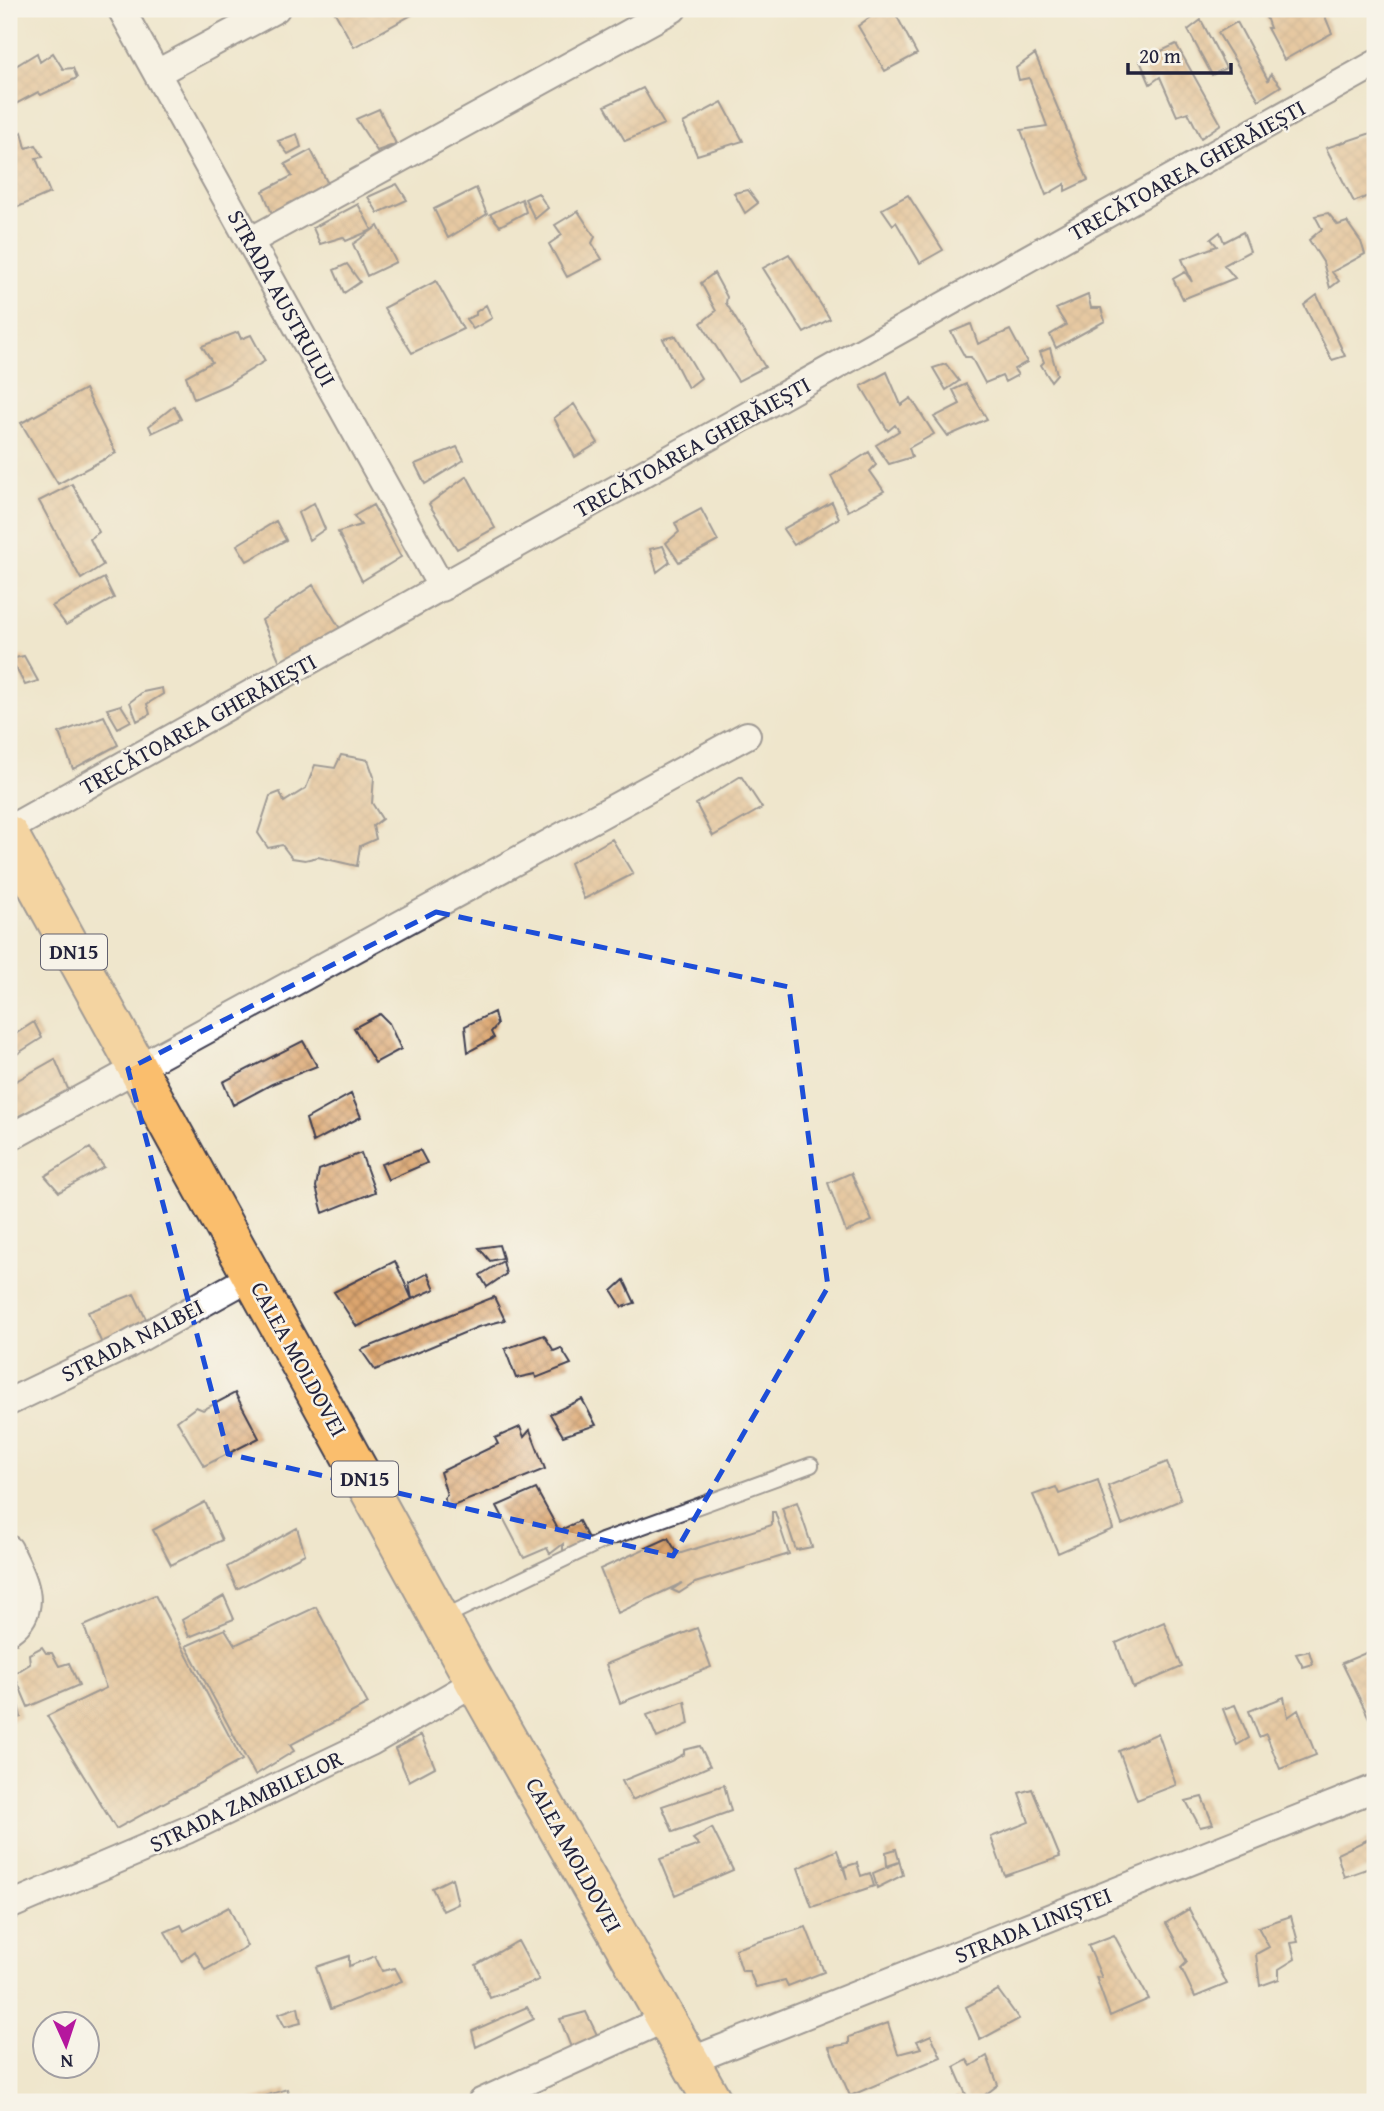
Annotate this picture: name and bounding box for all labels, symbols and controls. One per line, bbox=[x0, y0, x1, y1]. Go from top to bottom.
scale bar bbox=[1128, 32, 1232, 76]
text: 20 m bbox=[1139, 40, 1181, 71]
street label: TRECĂTOAREA GHERĂIEȘTI bbox=[1063, 91, 1311, 248]
street label: STRADA AUSTRULUI bbox=[220, 203, 345, 392]
street label: TRECĂTOAREA GHERĂIEȘTI bbox=[568, 368, 816, 525]
street label: TRECĂTOAREA GHERĂIEȘTI bbox=[74, 645, 322, 802]
road number: DN15 bbox=[41, 934, 107, 970]
street label: CALEA MOLDOVEI bbox=[243, 1275, 356, 1442]
street label: STRADA NALBEI bbox=[55, 1290, 209, 1390]
road number: DN15 bbox=[332, 1462, 398, 1496]
street label: STRADA ZAMBILELOR bbox=[144, 1741, 349, 1860]
street label: CALEA MOLDOVEI bbox=[518, 1771, 631, 1938]
street label: STRADA LINIȘTEI bbox=[949, 1878, 1116, 1971]
north arrow bbox=[32, 2010, 102, 2080]
text: N bbox=[60, 2048, 74, 2076]

